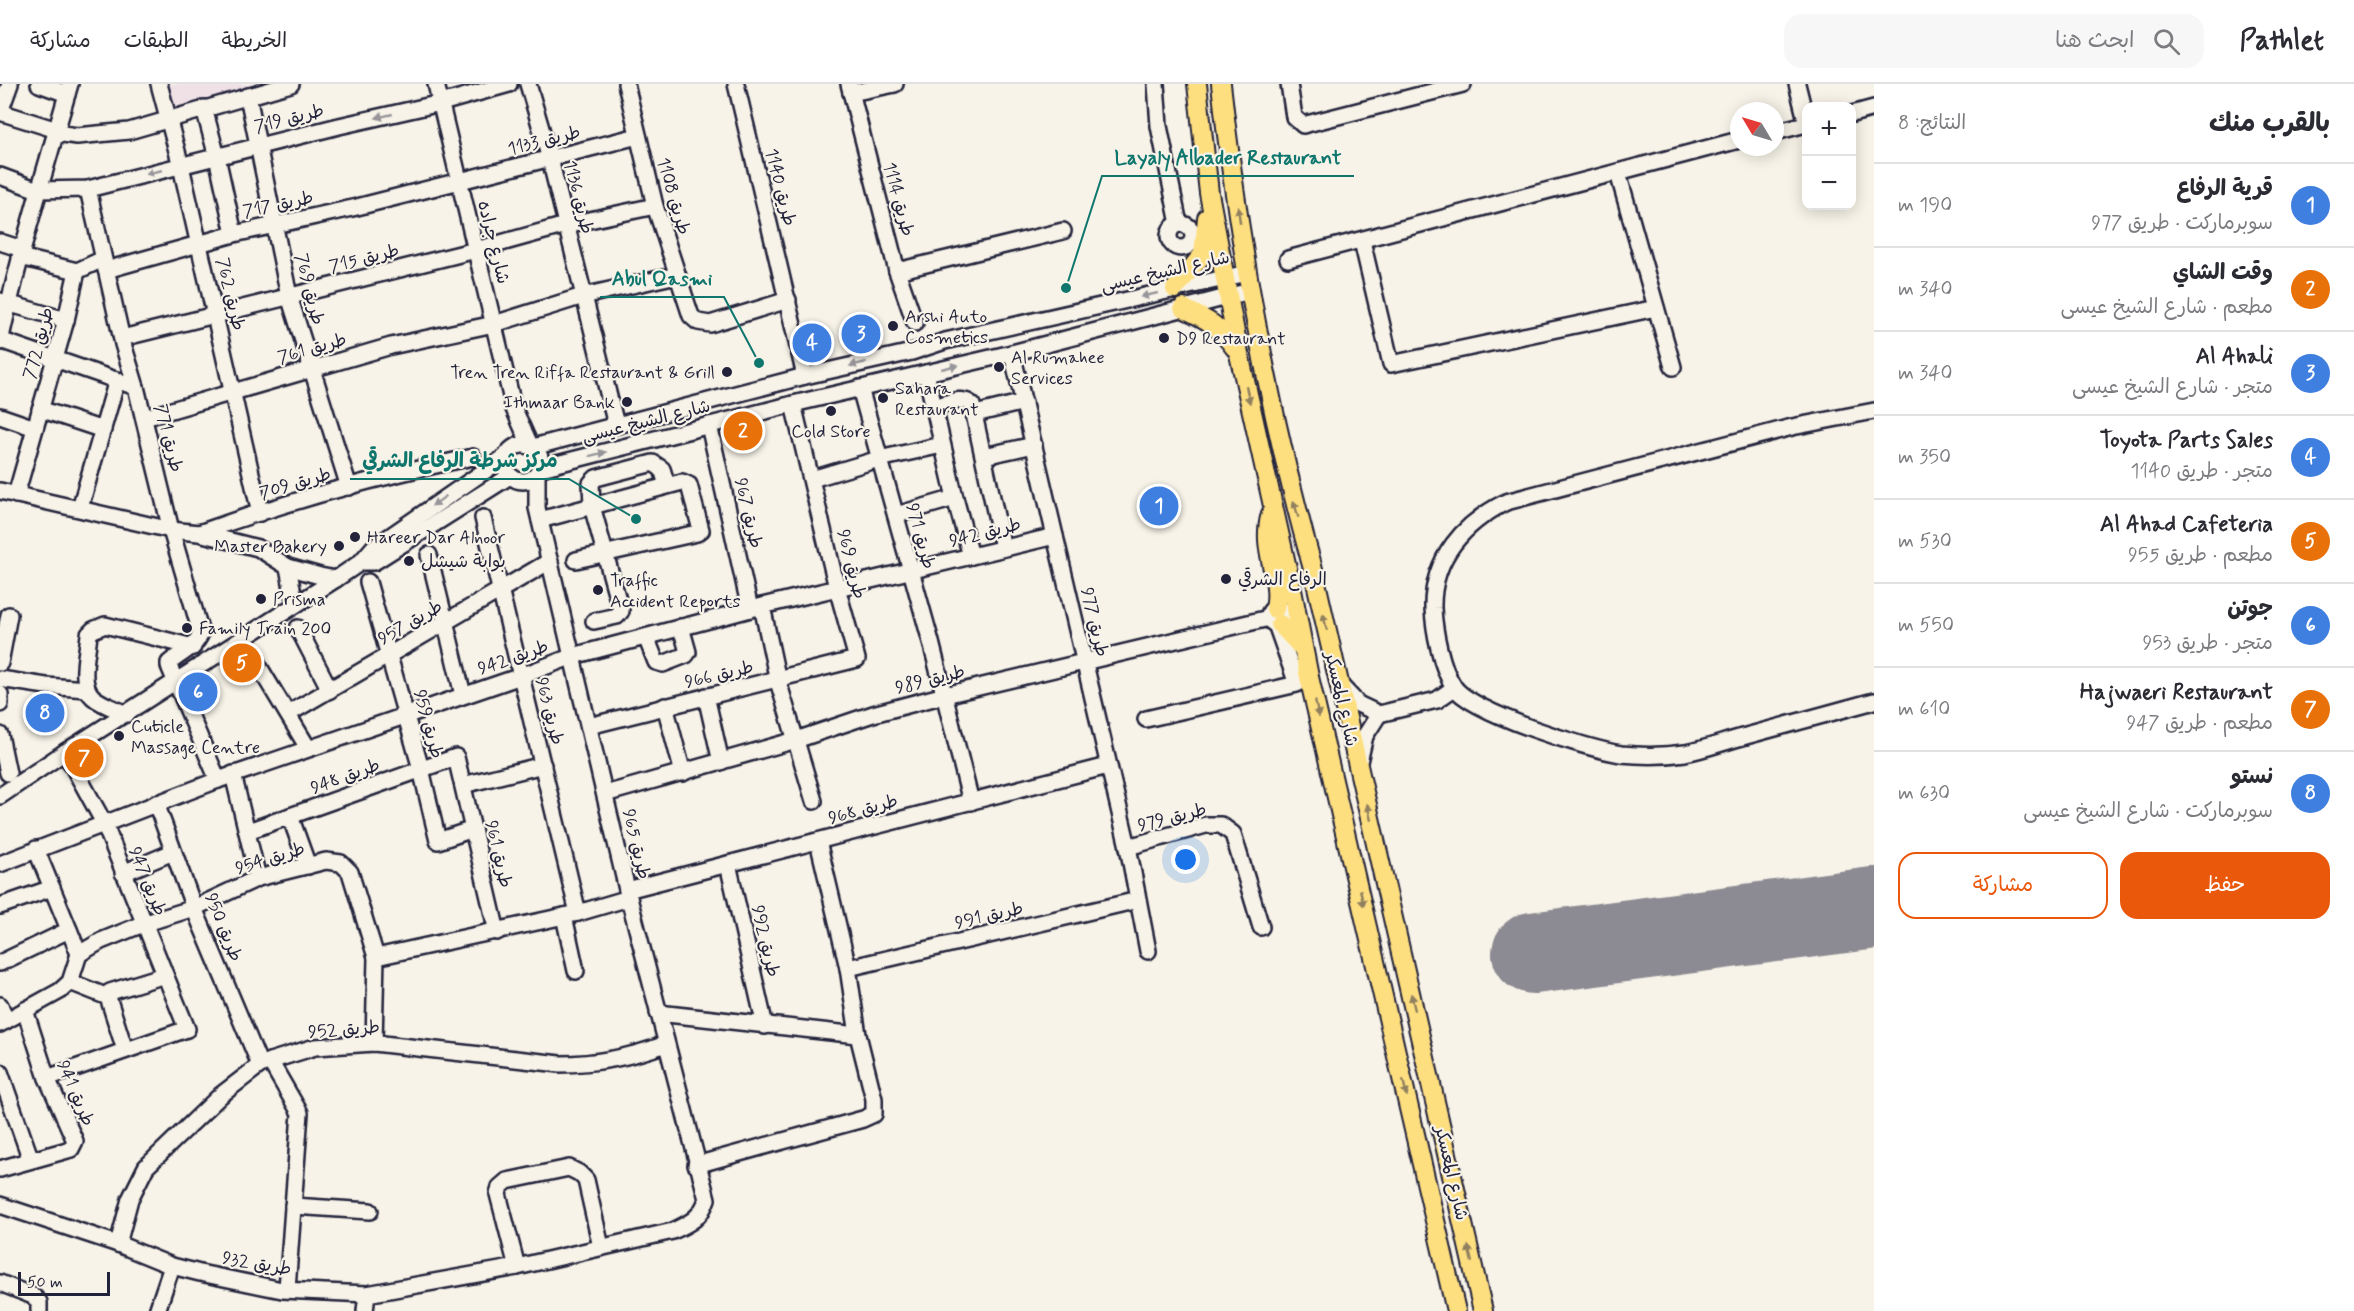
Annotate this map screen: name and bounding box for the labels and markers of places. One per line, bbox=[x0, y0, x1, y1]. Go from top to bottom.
callout: Layaly Albader Restaurant bbox=[1102, 138, 1354, 176]
callout: Abul Qasmi bbox=[600, 259, 724, 297]
place label: Arshi Auto Cosmetics bbox=[905, 305, 988, 350]
pin: 3 bbox=[842, 312, 880, 356]
marker: Arshi Auto Cosmetics bbox=[886, 319, 900, 333]
pin: 4 bbox=[792, 320, 832, 366]
place label: D9 Restaurant bbox=[1176, 327, 1286, 351]
marker: D9 Restaurant bbox=[1157, 331, 1171, 345]
place label: Al Rumahee Services bbox=[1011, 346, 1105, 391]
marker: Al Rumahee Services bbox=[992, 360, 1006, 374]
place label: Tren Tren Riffa Restaurant & Grill bbox=[450, 361, 715, 385]
marker: Tren Tren Riffa Restaurant & Grill bbox=[720, 365, 734, 379]
place label: Sahara Restaurant bbox=[895, 377, 979, 422]
place label: Ithmaar Bank bbox=[504, 391, 615, 415]
marker: Sahara Restaurant bbox=[876, 391, 890, 405]
marker: Ithmaar Bank bbox=[620, 395, 634, 409]
marker: Cold Store bbox=[824, 404, 838, 418]
pin: 2 bbox=[724, 408, 762, 454]
place label: Cold Store bbox=[791, 420, 871, 444]
callout: مركز شرطة الرفاع الشرقي bbox=[350, 441, 569, 479]
pin: 1 bbox=[1140, 484, 1178, 528]
place label: Hareer Dar Alnoor bbox=[367, 526, 505, 550]
marker: Hareer Dar Alnoor bbox=[348, 530, 362, 544]
place label: Master Bakery bbox=[214, 535, 327, 559]
marker: Master Bakery bbox=[332, 539, 346, 553]
place label: بوابة شيشل bbox=[421, 550, 506, 574]
marker: بوابة شيشل bbox=[402, 554, 416, 568]
place label: الرفاع الشرقي bbox=[1238, 567, 1327, 592]
place label: Traffic Accident Reports bbox=[610, 569, 740, 614]
marker: الرفاع الشرقي bbox=[1219, 572, 1233, 586]
marker: Traffic Accident Reports bbox=[591, 583, 605, 597]
place label: Prisma bbox=[273, 588, 326, 612]
marker: Prisma bbox=[254, 592, 268, 606]
place label: Family Train 200 bbox=[199, 617, 331, 641]
marker: Family Train 200 bbox=[180, 621, 194, 635]
pin: 5 bbox=[222, 640, 262, 686]
pin: 6 bbox=[178, 670, 218, 714]
pin: 8 bbox=[26, 690, 64, 736]
place label: Cuticle Massage Centre bbox=[131, 715, 260, 760]
marker: Cuticle Massage Centre bbox=[112, 729, 126, 743]
pin: 7 bbox=[64, 736, 104, 780]

